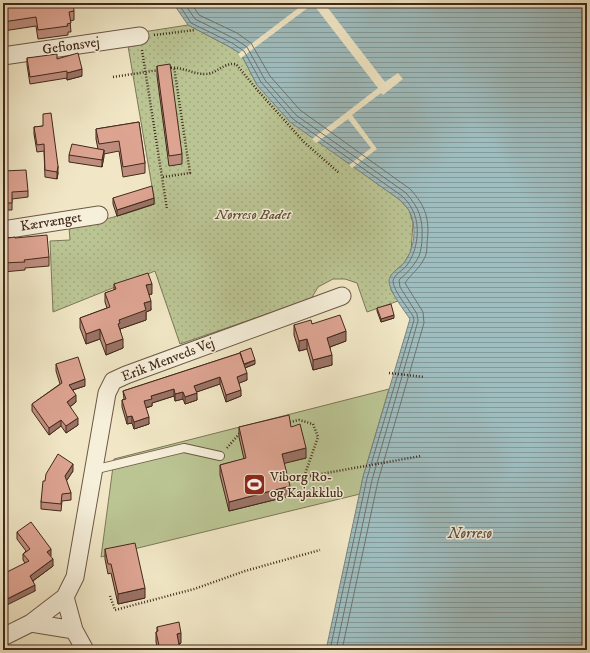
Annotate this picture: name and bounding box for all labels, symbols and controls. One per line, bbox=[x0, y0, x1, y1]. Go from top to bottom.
street label: Gefionsvej bbox=[41, 33, 101, 59]
park label: Nørresø Badet bbox=[214, 206, 292, 224]
street label: Kærvænget bbox=[19, 208, 83, 236]
street label: Erik Menveds Vej bbox=[119, 334, 217, 386]
place label: Viborg Ro- og Kajakklub bbox=[269, 468, 344, 502]
sports icon: Viborg Ro- og Kajakklub bbox=[242, 472, 268, 498]
water label: Nørresø bbox=[447, 524, 493, 543]

